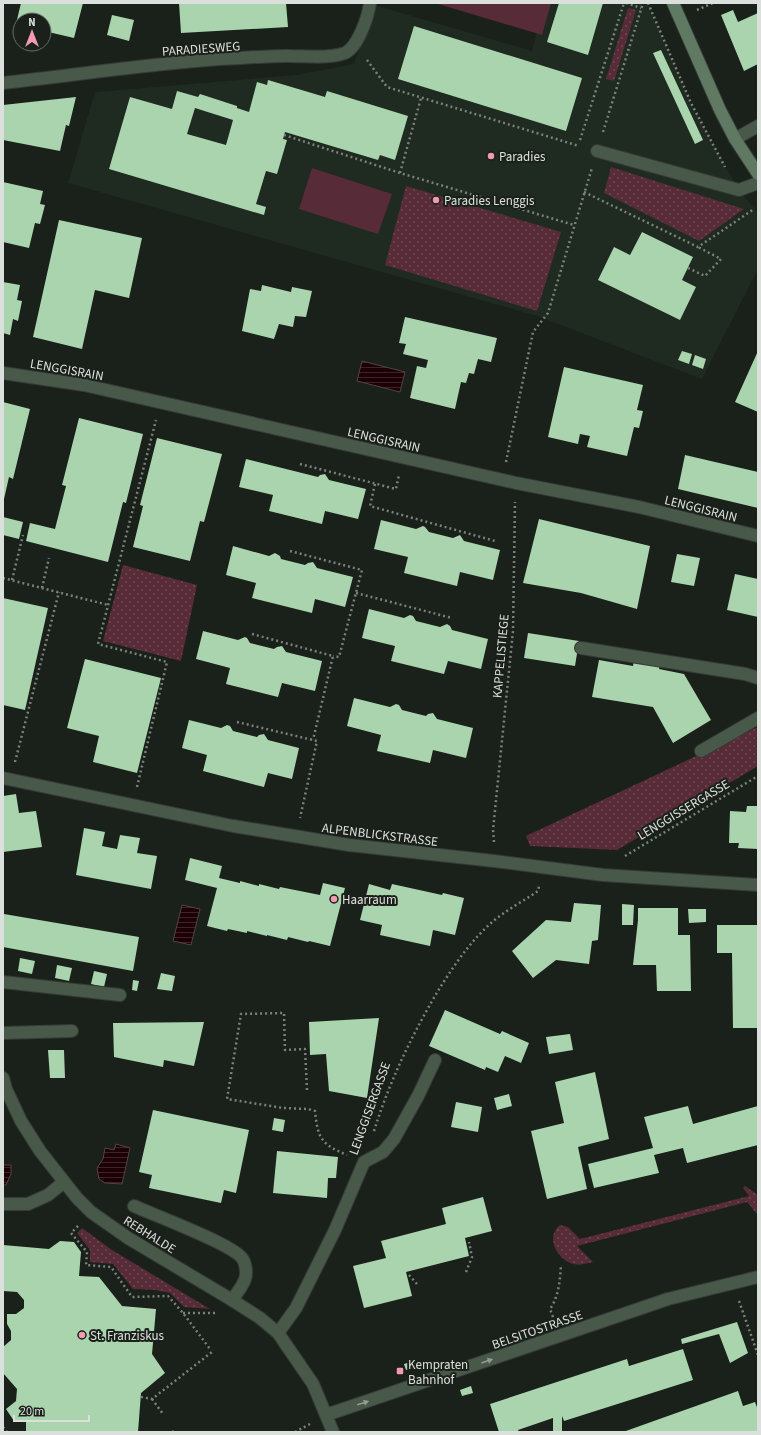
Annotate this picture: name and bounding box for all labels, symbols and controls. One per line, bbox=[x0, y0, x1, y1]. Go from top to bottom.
north arrow bbox=[12, 12, 52, 52]
text: N bbox=[28, 15, 36, 30]
street label: PARADIESWEG bbox=[161, 37, 241, 61]
place label: Paradies bbox=[499, 148, 546, 166]
marker: Paradies bbox=[486, 151, 496, 161]
place label: Paradies Lenggis bbox=[444, 192, 535, 210]
marker: Paradies Lenggis bbox=[431, 195, 441, 205]
street label: LENGGISRAIN bbox=[29, 355, 105, 385]
street label: LENGGISRAIN bbox=[346, 423, 422, 457]
street label: LENGGISRAIN bbox=[663, 491, 739, 527]
street label: KAPPELISTIEGE bbox=[488, 613, 514, 699]
street label: LENGGISSERGASSE bbox=[634, 775, 733, 845]
street label: ALPENBLICKSTRASSE bbox=[321, 819, 439, 851]
place label: Haarraum bbox=[342, 891, 397, 909]
marker: Haarraum bbox=[329, 894, 339, 904]
street label: LENGGISERGASSE bbox=[345, 1059, 395, 1157]
street label: REBHALDE bbox=[120, 1212, 179, 1258]
street label: BELSITOSTRASSE bbox=[490, 1306, 585, 1354]
place label: St. Franziskus bbox=[90, 1327, 164, 1345]
marker: St. Franziskus bbox=[77, 1330, 87, 1340]
place label: Kempraten Bahnhof bbox=[408, 1356, 468, 1389]
one-way arrow bbox=[481, 1358, 493, 1364]
marker: Kempraten Bahnhof bbox=[395, 1366, 405, 1376]
scale bar bbox=[14, 1397, 89, 1423]
one-way arrow bbox=[358, 1399, 370, 1405]
text: 20 m bbox=[20, 1403, 44, 1420]

